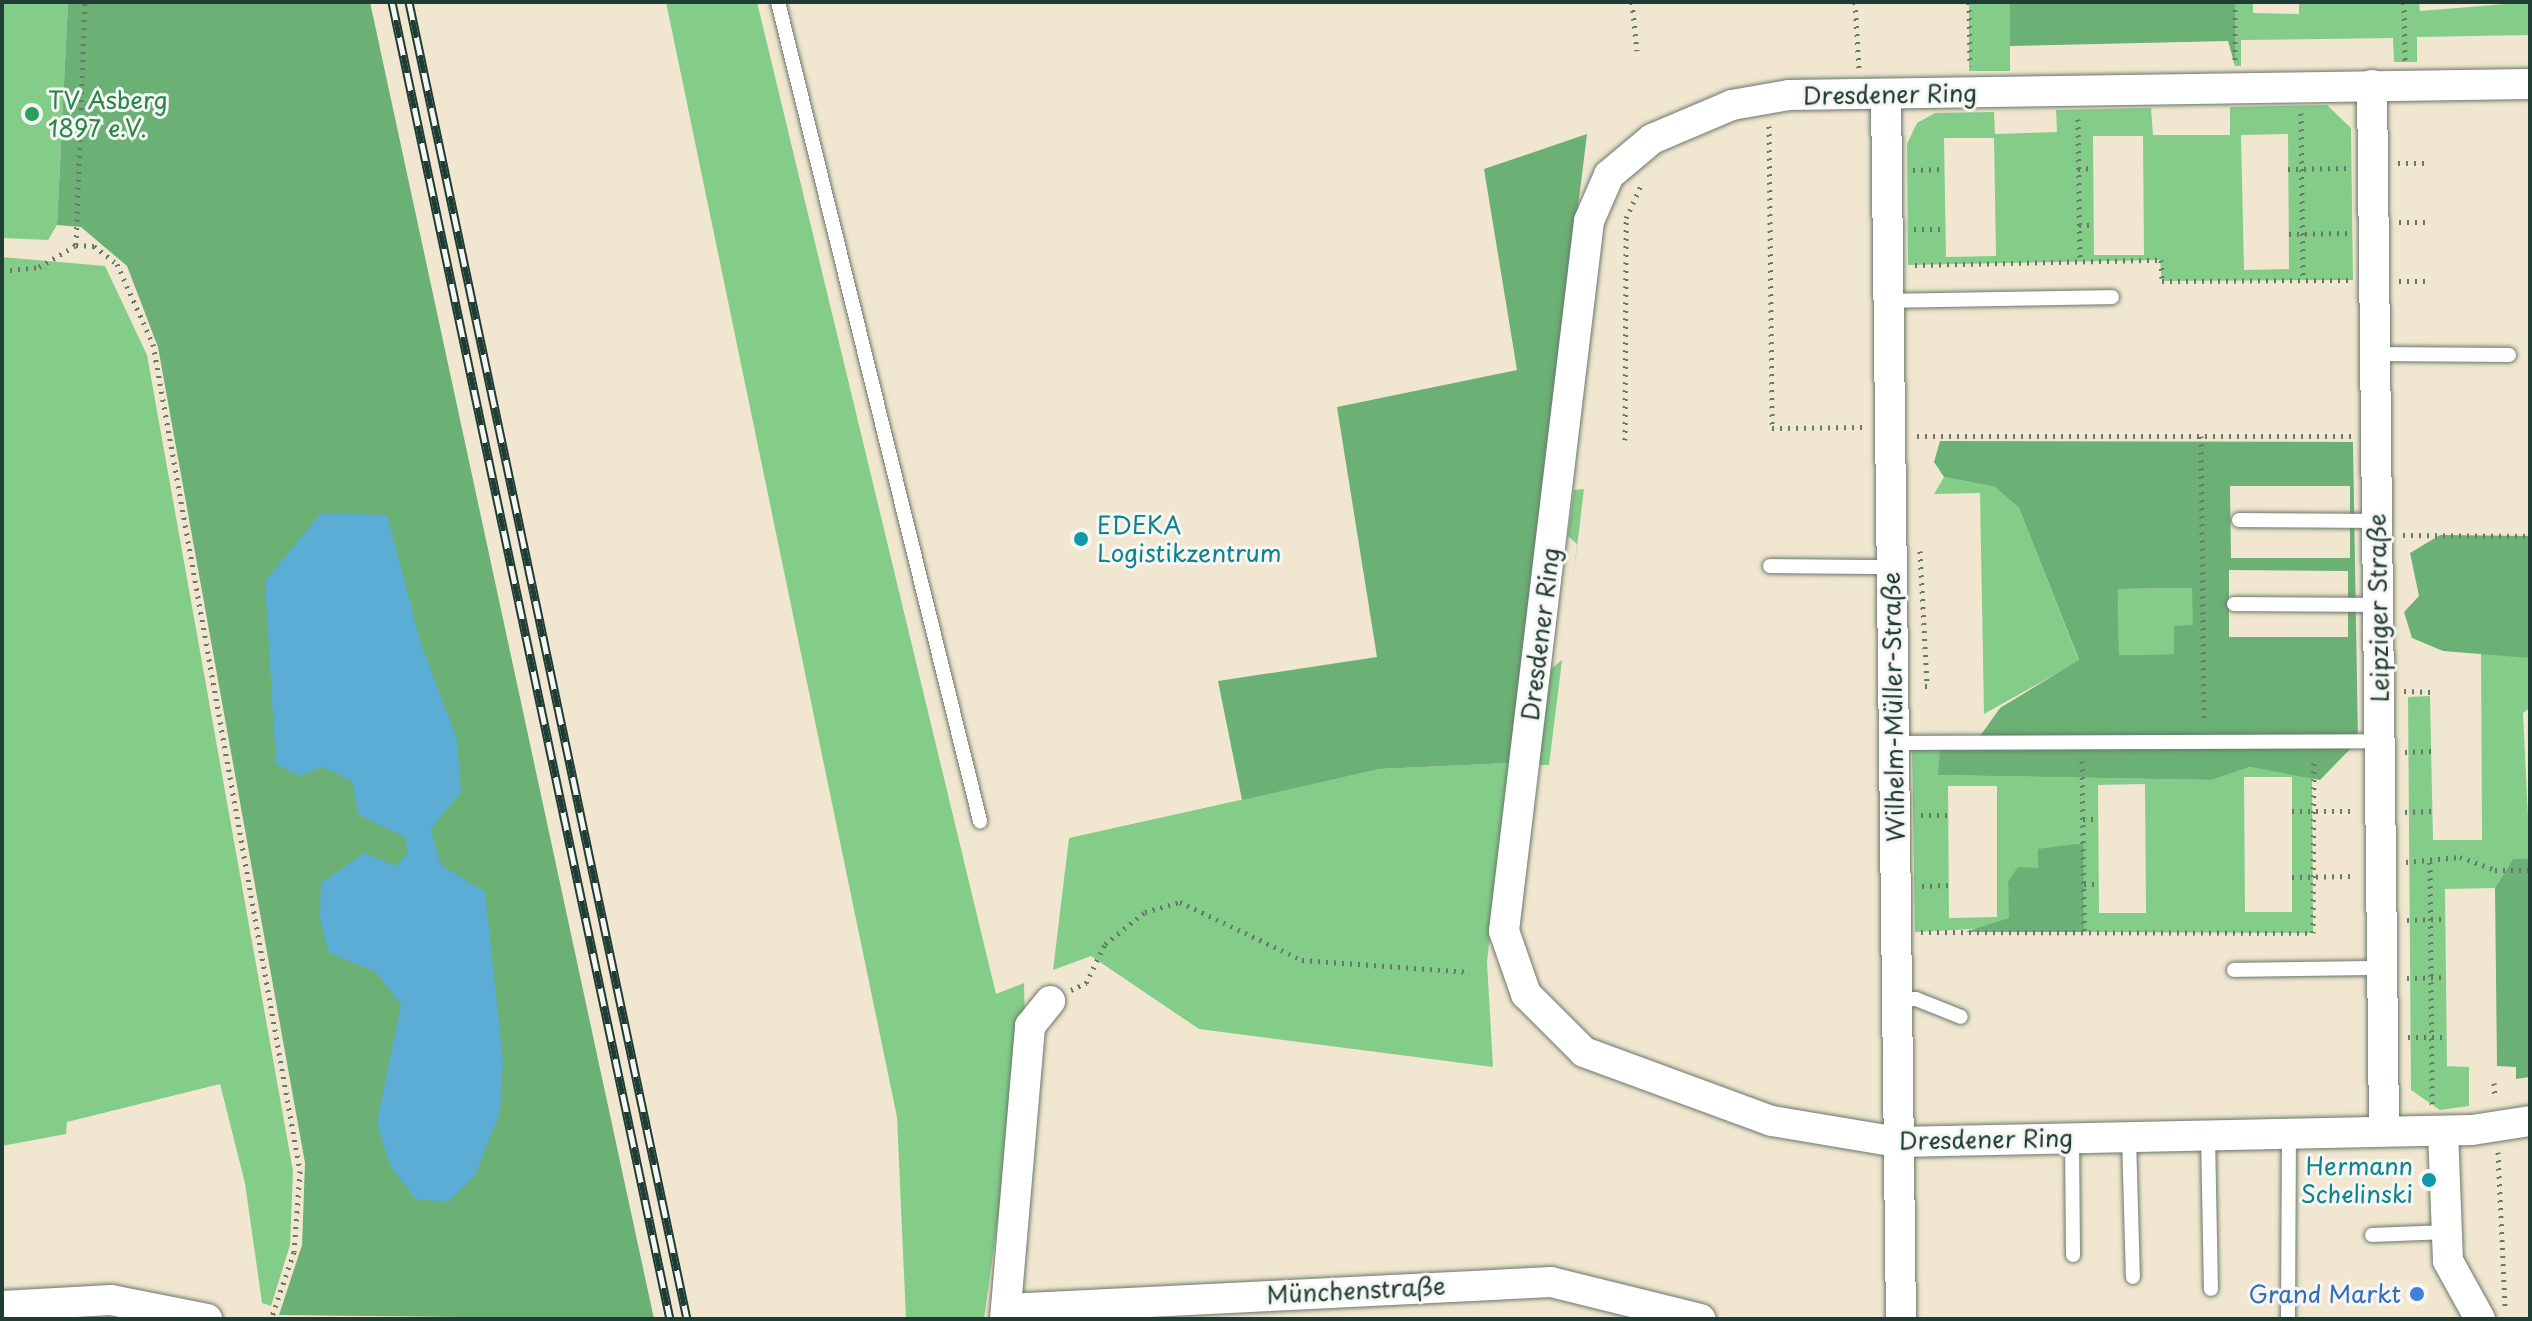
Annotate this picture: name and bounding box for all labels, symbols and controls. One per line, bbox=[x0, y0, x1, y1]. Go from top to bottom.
street label: Dresdener Ring bbox=[1802, 78, 1978, 110]
place label: TV Asberg 1897 e.V. bbox=[48, 86, 169, 142]
marker: TV Asberg 1897 e.V. bbox=[23, 105, 41, 123]
place label: EDEKA Logistikzentrum bbox=[1097, 511, 1282, 567]
street label: Leipziger Straße bbox=[2362, 514, 2394, 702]
marker: EDEKA Logistikzentrum bbox=[1072, 530, 1090, 548]
street label: Dresdener Ring bbox=[1515, 545, 1565, 723]
street label: Wilhelm-Müller-Straße bbox=[1876, 572, 1910, 842]
street label: Dresdener Ring bbox=[1898, 1123, 2074, 1155]
place label: Hermann Schelinski bbox=[2301, 1152, 2413, 1208]
marker: Hermann Schelinski bbox=[2420, 1171, 2438, 1189]
street label: Münchenstraße bbox=[1266, 1271, 1446, 1309]
place label: Grand Markt bbox=[2247, 1280, 2401, 1308]
marker: Grand Markt bbox=[2408, 1285, 2426, 1303]

